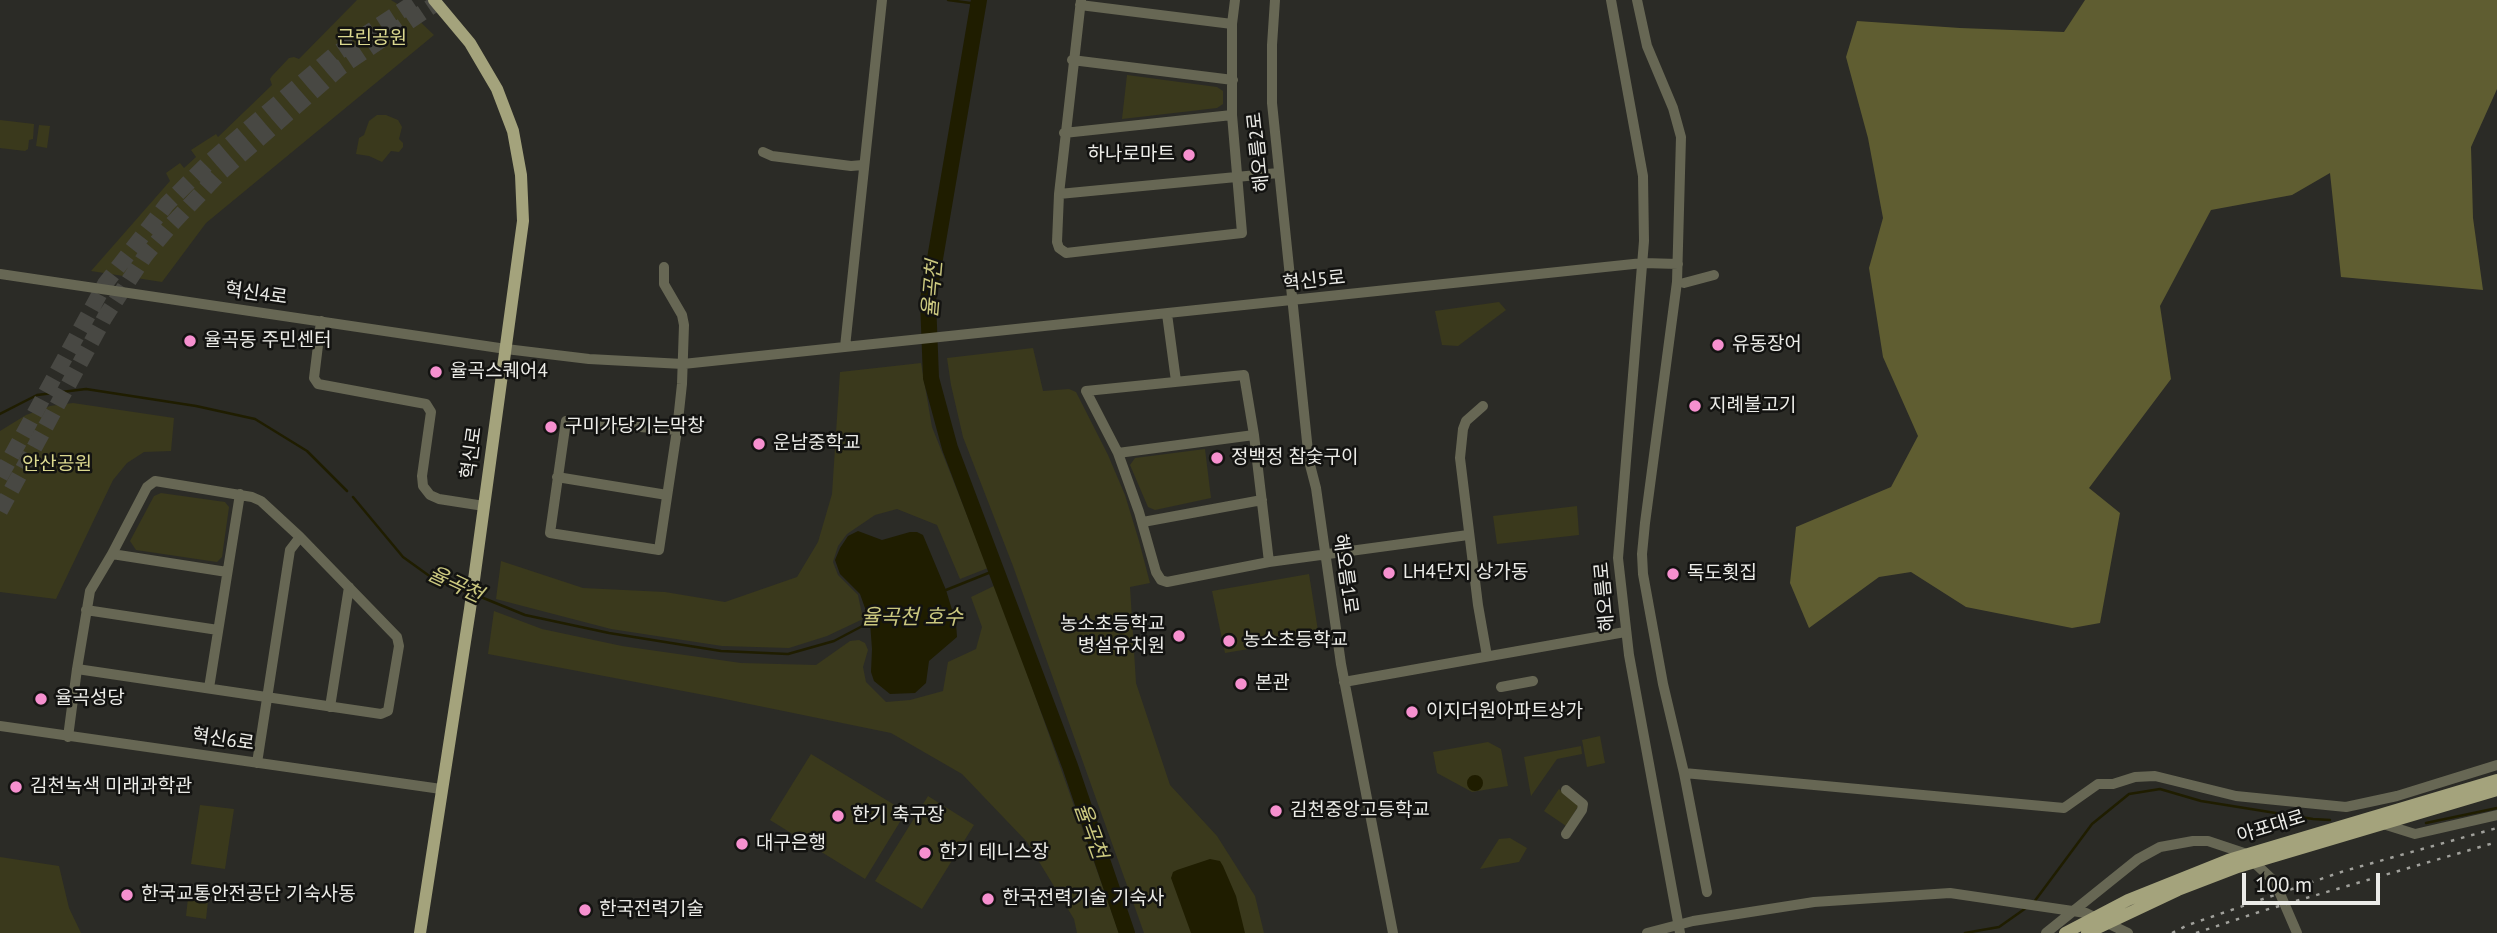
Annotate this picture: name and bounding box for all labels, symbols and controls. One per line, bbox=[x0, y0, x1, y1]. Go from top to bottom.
park label: 근린공원 bbox=[337, 28, 407, 50]
street label: 해오름2로 bbox=[1243, 111, 1275, 193]
place label: 하나로마트 bbox=[1088, 144, 1175, 166]
marker: 하나로마트 bbox=[1181, 147, 1197, 163]
water label: 율곡천 bbox=[918, 259, 948, 319]
street label: 혁신5로 bbox=[1282, 266, 1346, 296]
street label: 혁신4로 bbox=[223, 278, 289, 310]
place label: 율곡동 주민센터 bbox=[204, 330, 331, 352]
marker: 율곡동 주민센터 bbox=[182, 333, 198, 349]
place label: 유동장어 bbox=[1732, 334, 1802, 356]
marker: 유동장어 bbox=[1710, 337, 1726, 353]
place label: 율곡스퀘어4 bbox=[450, 361, 548, 383]
marker: 율곡스퀘어4 bbox=[428, 364, 444, 380]
place label: 지례불고기 bbox=[1709, 395, 1796, 417]
marker: 지례불고기 bbox=[1687, 398, 1703, 414]
place label: 구미가당기는막창 bbox=[565, 416, 705, 438]
marker: 구미가당기는막창 bbox=[543, 419, 559, 435]
street label: 혁신로 bbox=[457, 425, 487, 481]
place label: 운남중학교 bbox=[773, 433, 860, 455]
marker: 운남중학교 bbox=[751, 436, 767, 452]
place label: 정백정 참숯구이 bbox=[1231, 447, 1358, 469]
marker: 정백정 참숯구이 bbox=[1209, 450, 1225, 466]
park label: 안산공원 bbox=[22, 454, 92, 476]
street label: 해오름1로 bbox=[1328, 533, 1362, 615]
water label: 율곡천 bbox=[423, 561, 487, 609]
street label: 해오름로 bbox=[1591, 561, 1619, 633]
place label: LH4단지 상가동 bbox=[1403, 562, 1528, 584]
place label: 독도횟집 bbox=[1687, 563, 1757, 585]
marker: LH4단지 상가동 bbox=[1381, 565, 1397, 581]
marker: 독도횟집 bbox=[1665, 566, 1681, 582]
water label: 율곡천 호수 bbox=[861, 605, 963, 631]
place label: 농소초등학교 병설유치원 bbox=[1060, 614, 1165, 658]
marker: 농소초등학교 병설유치원 bbox=[1171, 628, 1187, 644]
place label: 농소초등학교 bbox=[1243, 630, 1348, 652]
marker: 농소초등학교 bbox=[1221, 633, 1237, 649]
place label: 본관 bbox=[1255, 673, 1290, 695]
marker: 본관 bbox=[1233, 676, 1249, 692]
place label: 율곡성당 bbox=[55, 688, 125, 710]
marker: 율곡성당 bbox=[33, 691, 49, 707]
place label: 이지더원아파트상가 bbox=[1426, 701, 1583, 723]
marker: 이지더원아파트상가 bbox=[1404, 704, 1420, 720]
street label: 혁신6로 bbox=[190, 724, 256, 756]
place label: 김천녹색 미래과학관 bbox=[30, 776, 192, 798]
marker: 김천녹색 미래과학관 bbox=[8, 779, 24, 795]
water label: 율곡천 bbox=[1068, 799, 1112, 863]
place label: 김천중앙고등학교 bbox=[1290, 800, 1430, 822]
marker: 김천중앙고등학교 bbox=[1268, 803, 1284, 819]
place label: 한기 축구장 bbox=[852, 805, 944, 827]
street label: 아포대로 bbox=[2234, 806, 2308, 848]
marker: 한기 축구장 bbox=[830, 808, 846, 824]
place label: 대구은행 bbox=[756, 833, 826, 855]
marker: 대구은행 bbox=[734, 836, 750, 852]
place label: 한기 테니스장 bbox=[939, 842, 1049, 864]
marker: 한기 테니스장 bbox=[917, 845, 933, 861]
scale bar bbox=[2245, 860, 2383, 904]
text: 100 m bbox=[2255, 871, 2312, 898]
place label: 한국교통안전공단 기숙사동 bbox=[141, 884, 356, 906]
marker: 한국교통안전공단 기숙사동 bbox=[119, 887, 135, 903]
place label: 한국전력기술 기숙사 bbox=[1002, 888, 1164, 910]
marker: 한국전력기술 기숙사 bbox=[980, 891, 996, 907]
place label: 한국전력기술 bbox=[599, 899, 704, 921]
marker: 한국전력기술 bbox=[577, 902, 593, 918]

